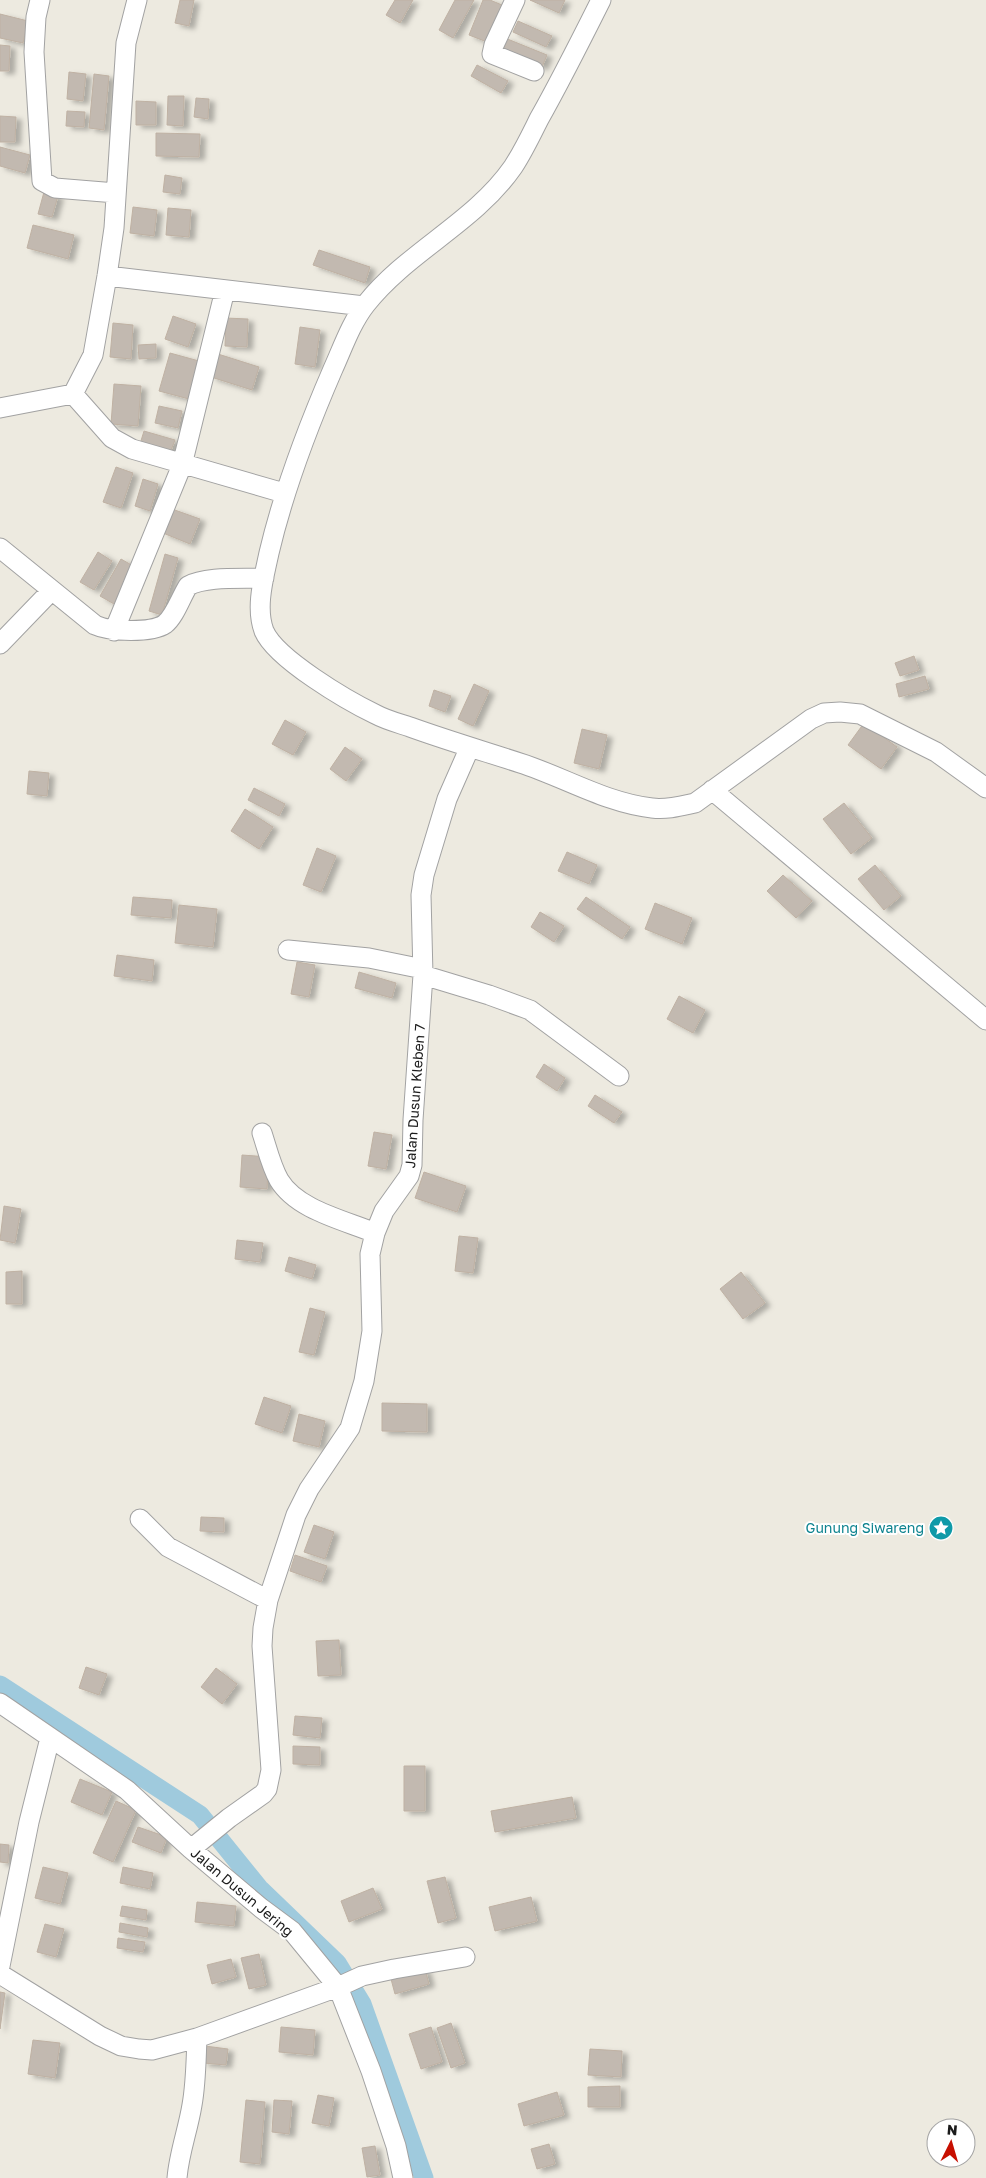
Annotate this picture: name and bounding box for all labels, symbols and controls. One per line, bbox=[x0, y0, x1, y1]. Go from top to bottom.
street label: Jalan Dusun Kleben 7 bbox=[401, 1023, 428, 1169]
place icon: Gunung Siwareng bbox=[928, 1515, 954, 1541]
place label: Gunung Siwareng bbox=[806, 1519, 924, 1536]
street label: Jalan Dusun Jering bbox=[188, 1844, 297, 1940]
north arrow bbox=[926, 2118, 976, 2168]
text: N bbox=[946, 2121, 958, 2138]

